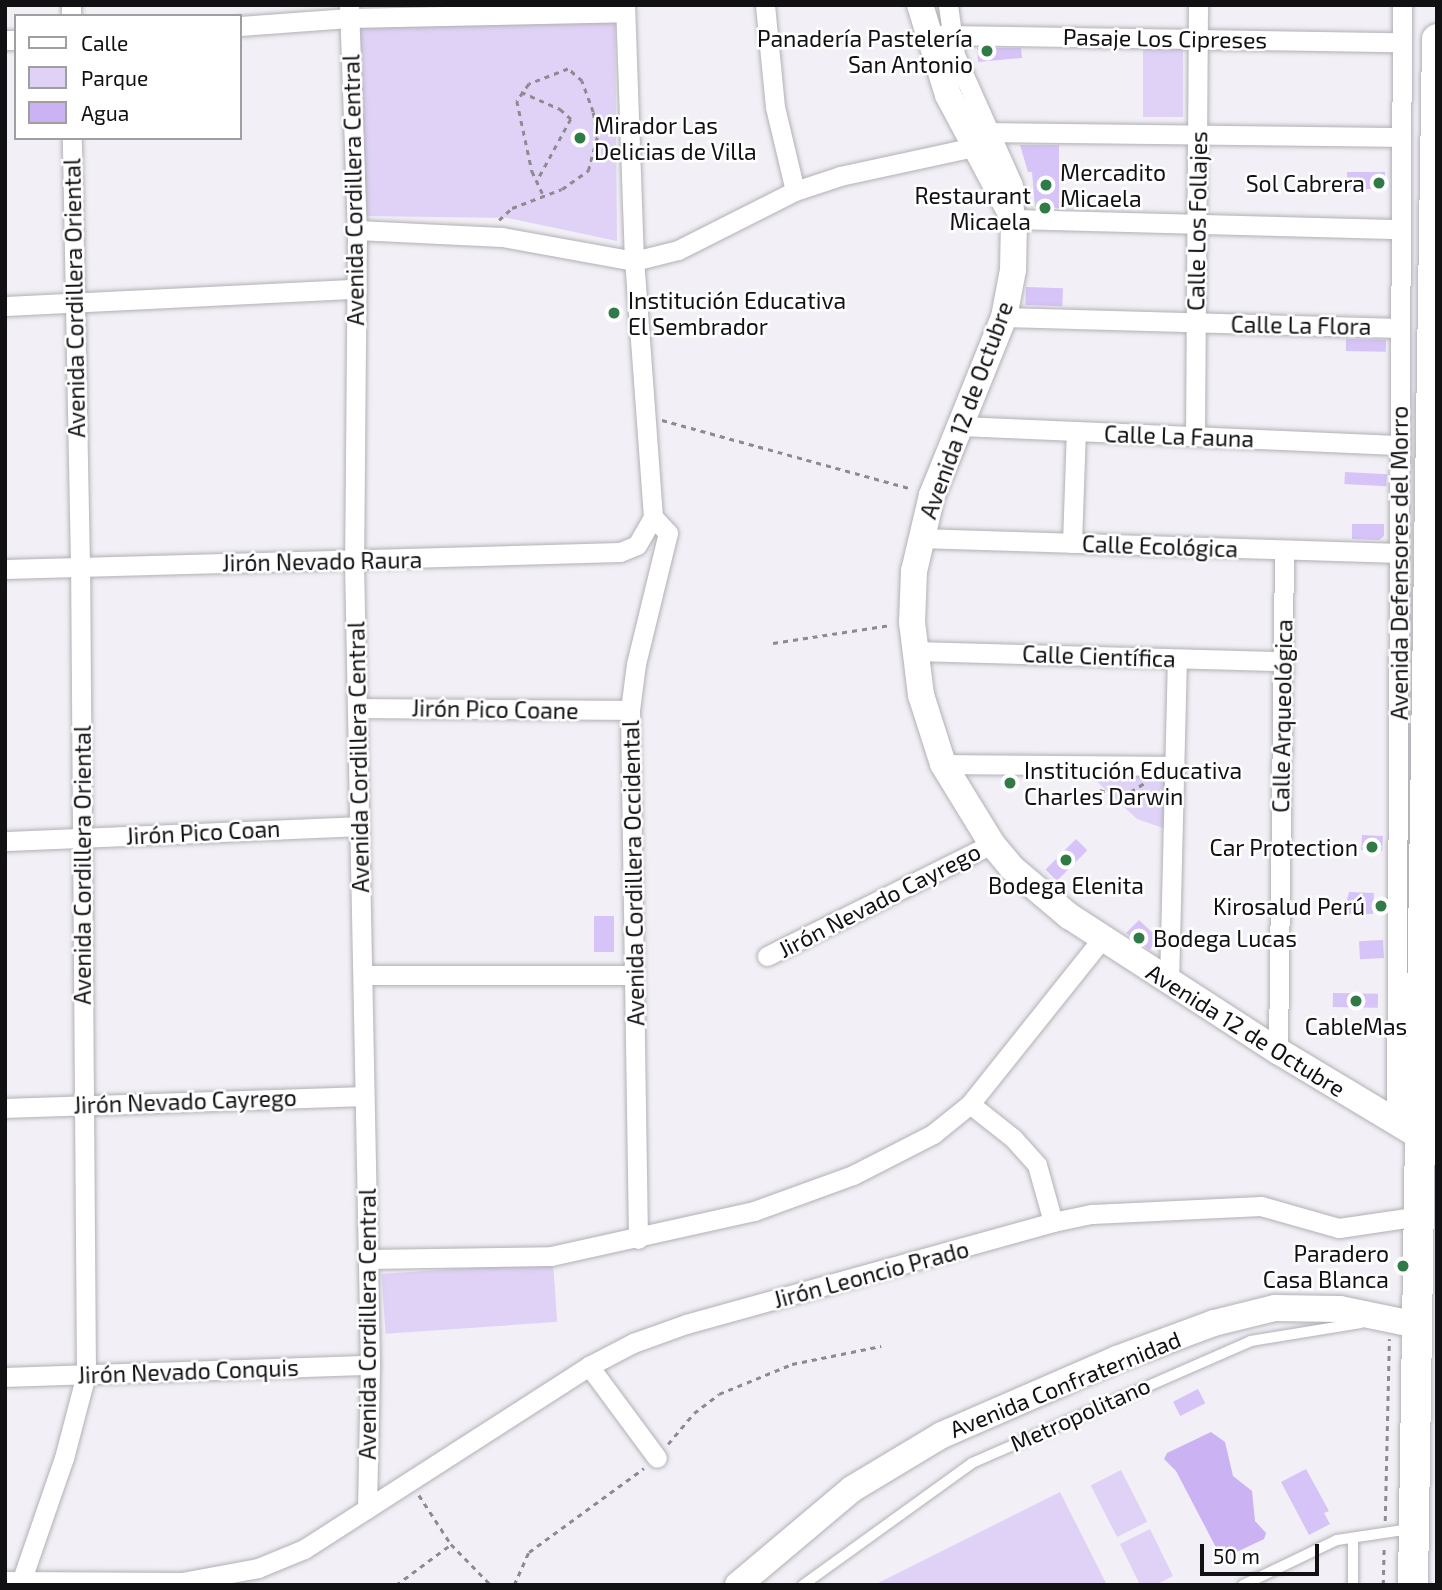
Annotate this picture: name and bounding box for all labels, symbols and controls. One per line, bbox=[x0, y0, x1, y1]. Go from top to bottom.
legend bbox=[14, 14, 242, 140]
street label: Pasaje Los Cipreses bbox=[1063, 22, 1267, 54]
place label: Panadería Pastelería San Antonio bbox=[757, 24, 973, 78]
text: Calle bbox=[81, 30, 128, 55]
marker: Panadería Pastelería San Antonio bbox=[979, 43, 995, 59]
street label: Avenida Cordillera Central bbox=[337, 54, 369, 326]
text: Parque bbox=[81, 65, 148, 90]
text: Agua bbox=[81, 100, 129, 125]
place label: Mirador Las Delicias de Villa bbox=[594, 111, 757, 165]
marker: Mirador Las Delicias de Villa bbox=[572, 130, 588, 146]
street label: Calle Los Follajes bbox=[1182, 131, 1212, 311]
street label: Avenida Cordillera Oriental bbox=[58, 158, 90, 438]
place label: Mercadito Micaela bbox=[1060, 158, 1166, 212]
place label: Sol Cabrera bbox=[1245, 169, 1365, 197]
marker: Sol Cabrera bbox=[1371, 175, 1387, 191]
marker: Mercadito Micaela bbox=[1038, 177, 1054, 193]
place label: Restaurant Micaela bbox=[914, 181, 1031, 235]
marker: Restaurant Micaela bbox=[1037, 200, 1053, 216]
place label: Institución Educativa El Sembrador bbox=[628, 286, 846, 340]
street label: Avenida 12 de Octubre bbox=[914, 298, 1018, 522]
marker: Institución Educativa El Sembrador bbox=[606, 305, 622, 321]
street label: Calle La Flora bbox=[1230, 310, 1372, 340]
street label: Avenida Defensores del Morro bbox=[1385, 406, 1413, 720]
street label: Calle La Fauna bbox=[1104, 420, 1254, 452]
street label: Calle Ecológica bbox=[1081, 529, 1239, 563]
street label: Jirón Nevado Raura bbox=[222, 545, 422, 577]
street label: Calle Arqueológica bbox=[1267, 619, 1297, 813]
street label: Avenida Cordillera Central bbox=[342, 621, 374, 893]
street label: Calle Científica bbox=[1022, 640, 1176, 672]
street label: Jirón Pico Coane bbox=[411, 694, 579, 724]
street label: Avenida Cordillera Occidental bbox=[617, 720, 649, 1026]
street label: Avenida Cordillera Oriental bbox=[68, 725, 96, 1005]
place label: Institución Educativa Charles Darwin bbox=[1024, 756, 1242, 810]
marker: Institución Educativa Charles Darwin bbox=[1002, 775, 1018, 791]
street label: Jirón Pico Coan bbox=[125, 814, 281, 850]
place label: Car Protection bbox=[1209, 833, 1358, 861]
street label: Jirón Nevado Cayrego bbox=[773, 837, 985, 963]
marker: Car Protection bbox=[1364, 839, 1380, 855]
marker: Bodega Elenita bbox=[1058, 852, 1074, 868]
place label: Bodega Elenita bbox=[988, 871, 1144, 899]
place label: Kirosalud Perú bbox=[1213, 892, 1365, 920]
marker: Kirosalud Perú bbox=[1371, 896, 1391, 916]
place label: Bodega Lucas bbox=[1153, 924, 1297, 952]
marker: Bodega Lucas bbox=[1131, 930, 1147, 946]
street label: Avenida 12 de Octubre bbox=[1142, 958, 1350, 1102]
marker: CableMas bbox=[1348, 993, 1364, 1009]
place label: CableMas bbox=[1305, 1012, 1407, 1040]
street label: Jirón Nevado Cayrego bbox=[73, 1083, 297, 1119]
street label: Avenida Cordillera Central bbox=[353, 1188, 381, 1460]
street label: Jirón Leoncio Prado bbox=[770, 1235, 972, 1313]
place label: Paradero Casa Blanca bbox=[1263, 1239, 1389, 1293]
marker: Paradero Casa Blanca bbox=[1395, 1258, 1411, 1274]
street label: Avenida Confraternidad bbox=[945, 1325, 1185, 1443]
street label: Jirón Nevado Conquis bbox=[77, 1353, 299, 1389]
street label: Metropolitano bbox=[1006, 1371, 1154, 1457]
scale bar bbox=[1204, 1530, 1323, 1574]
text: 50 m bbox=[1213, 1543, 1260, 1568]

